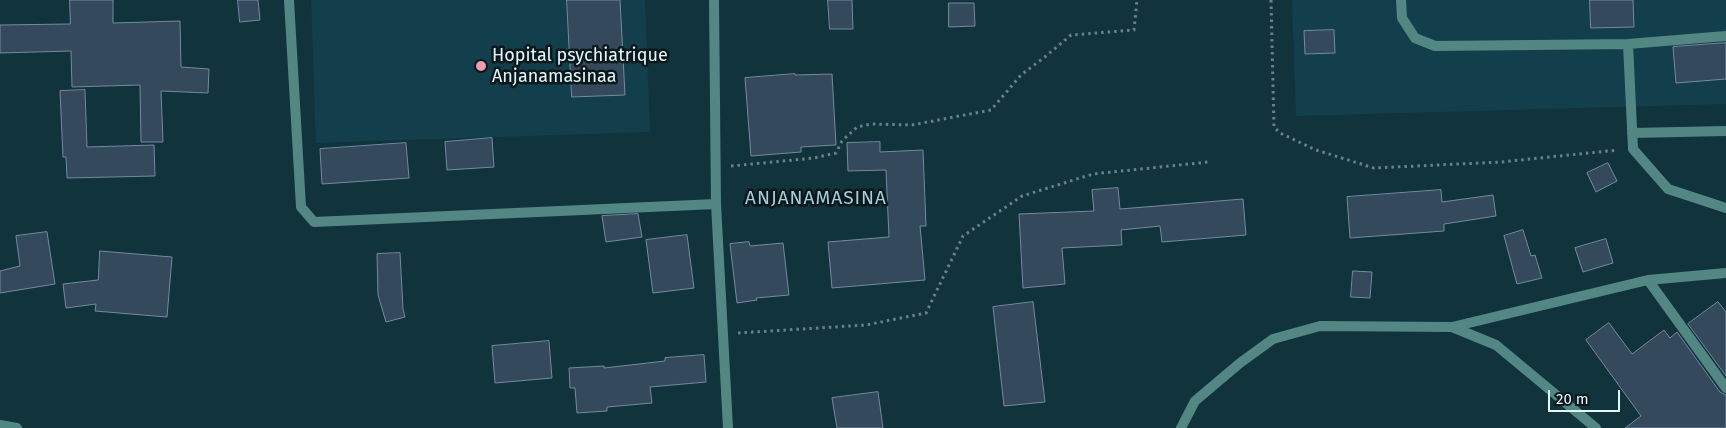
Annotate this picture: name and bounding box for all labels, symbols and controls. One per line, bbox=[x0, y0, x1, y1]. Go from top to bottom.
place label: Hopital psychiatrique Anjanamasinaa bbox=[492, 45, 668, 88]
marker: Hopital psychiatrique Anjanamasinaa bbox=[474, 59, 488, 73]
district label: ANJANAMASINA bbox=[744, 188, 888, 210]
scale bar bbox=[1551, 380, 1624, 412]
text: 20 m bbox=[1556, 390, 1589, 408]

